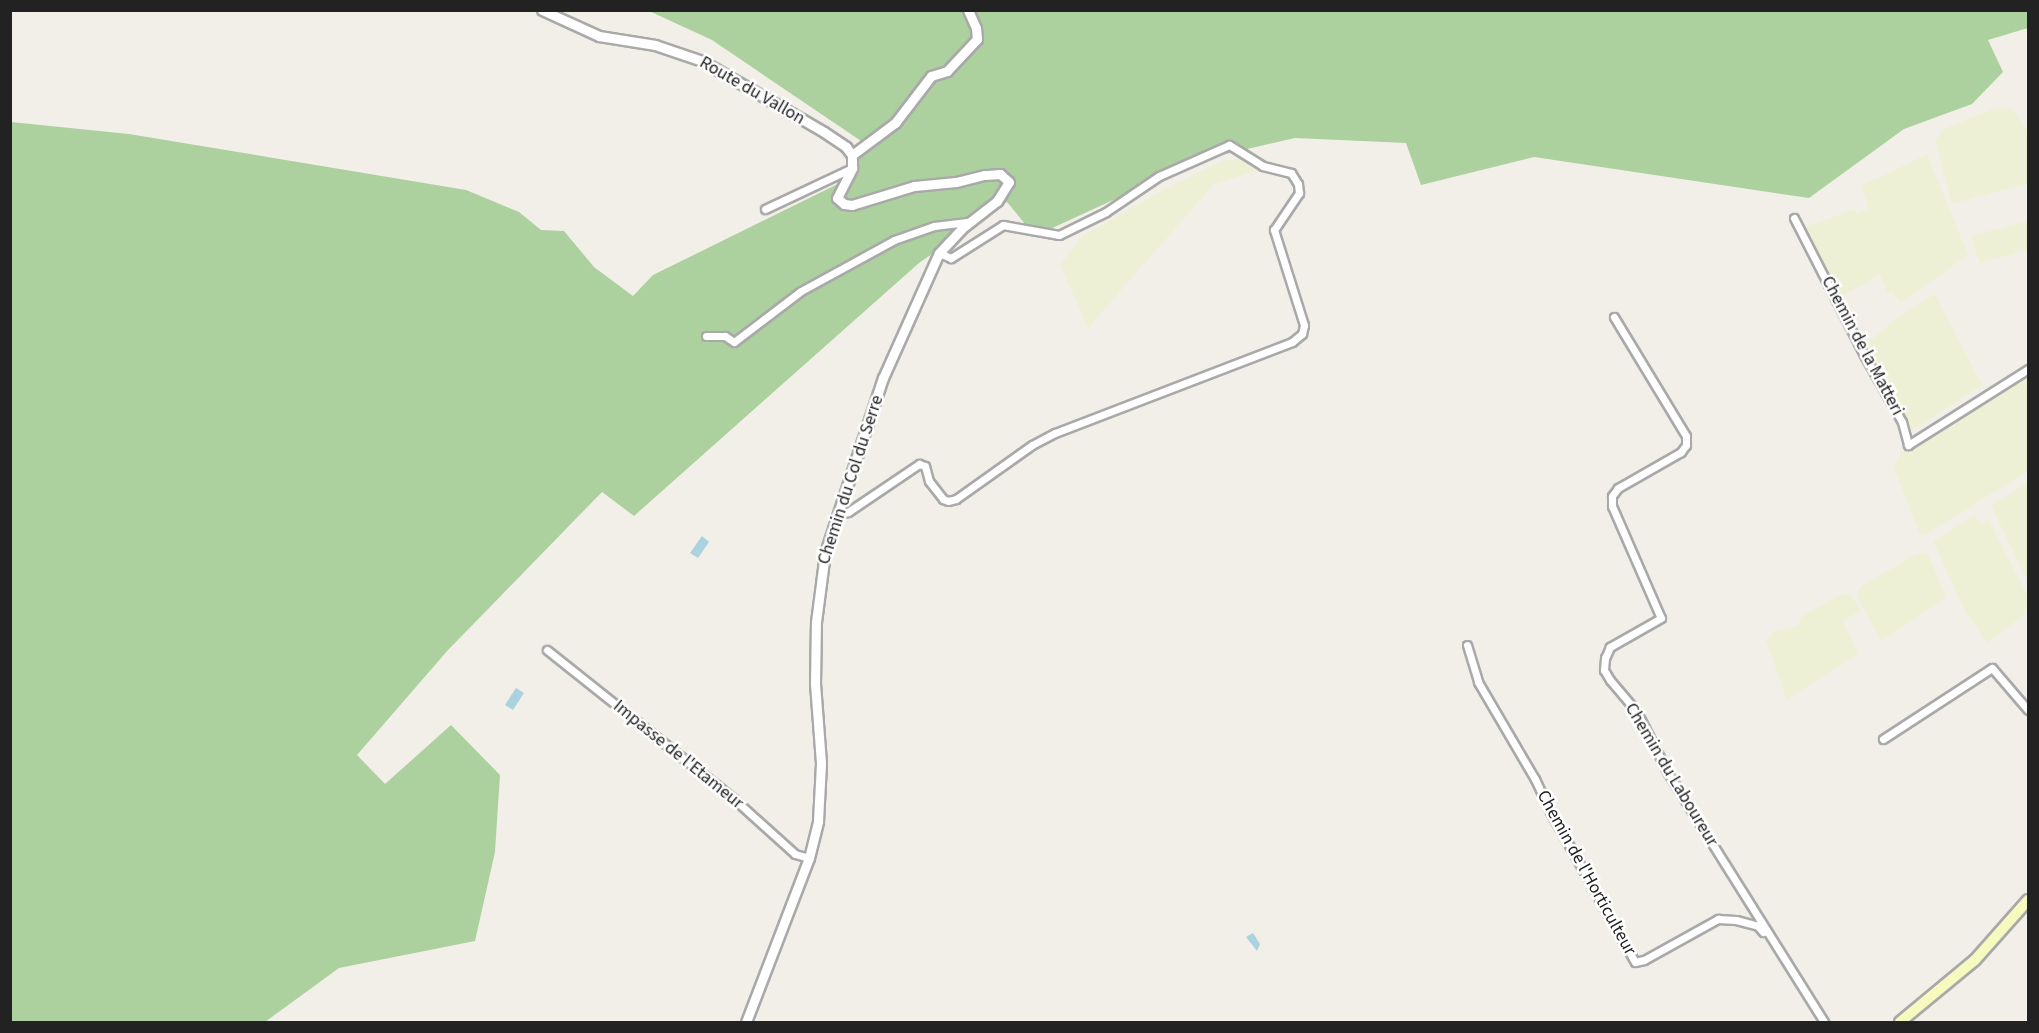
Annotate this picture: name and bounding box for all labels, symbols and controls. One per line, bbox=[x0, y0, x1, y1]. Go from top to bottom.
street label: Route du Vallon bbox=[695, 52, 809, 130]
street label: Chemin de la Matteri bbox=[1816, 273, 1908, 419]
street label: Chemin du Col du Serre bbox=[813, 393, 889, 567]
street label: Impasse de l'Etameur bbox=[608, 696, 748, 814]
street label: Chemin du Laboureur bbox=[1620, 699, 1722, 851]
street label: Chemin de l'Horticulteur bbox=[1532, 787, 1640, 959]

